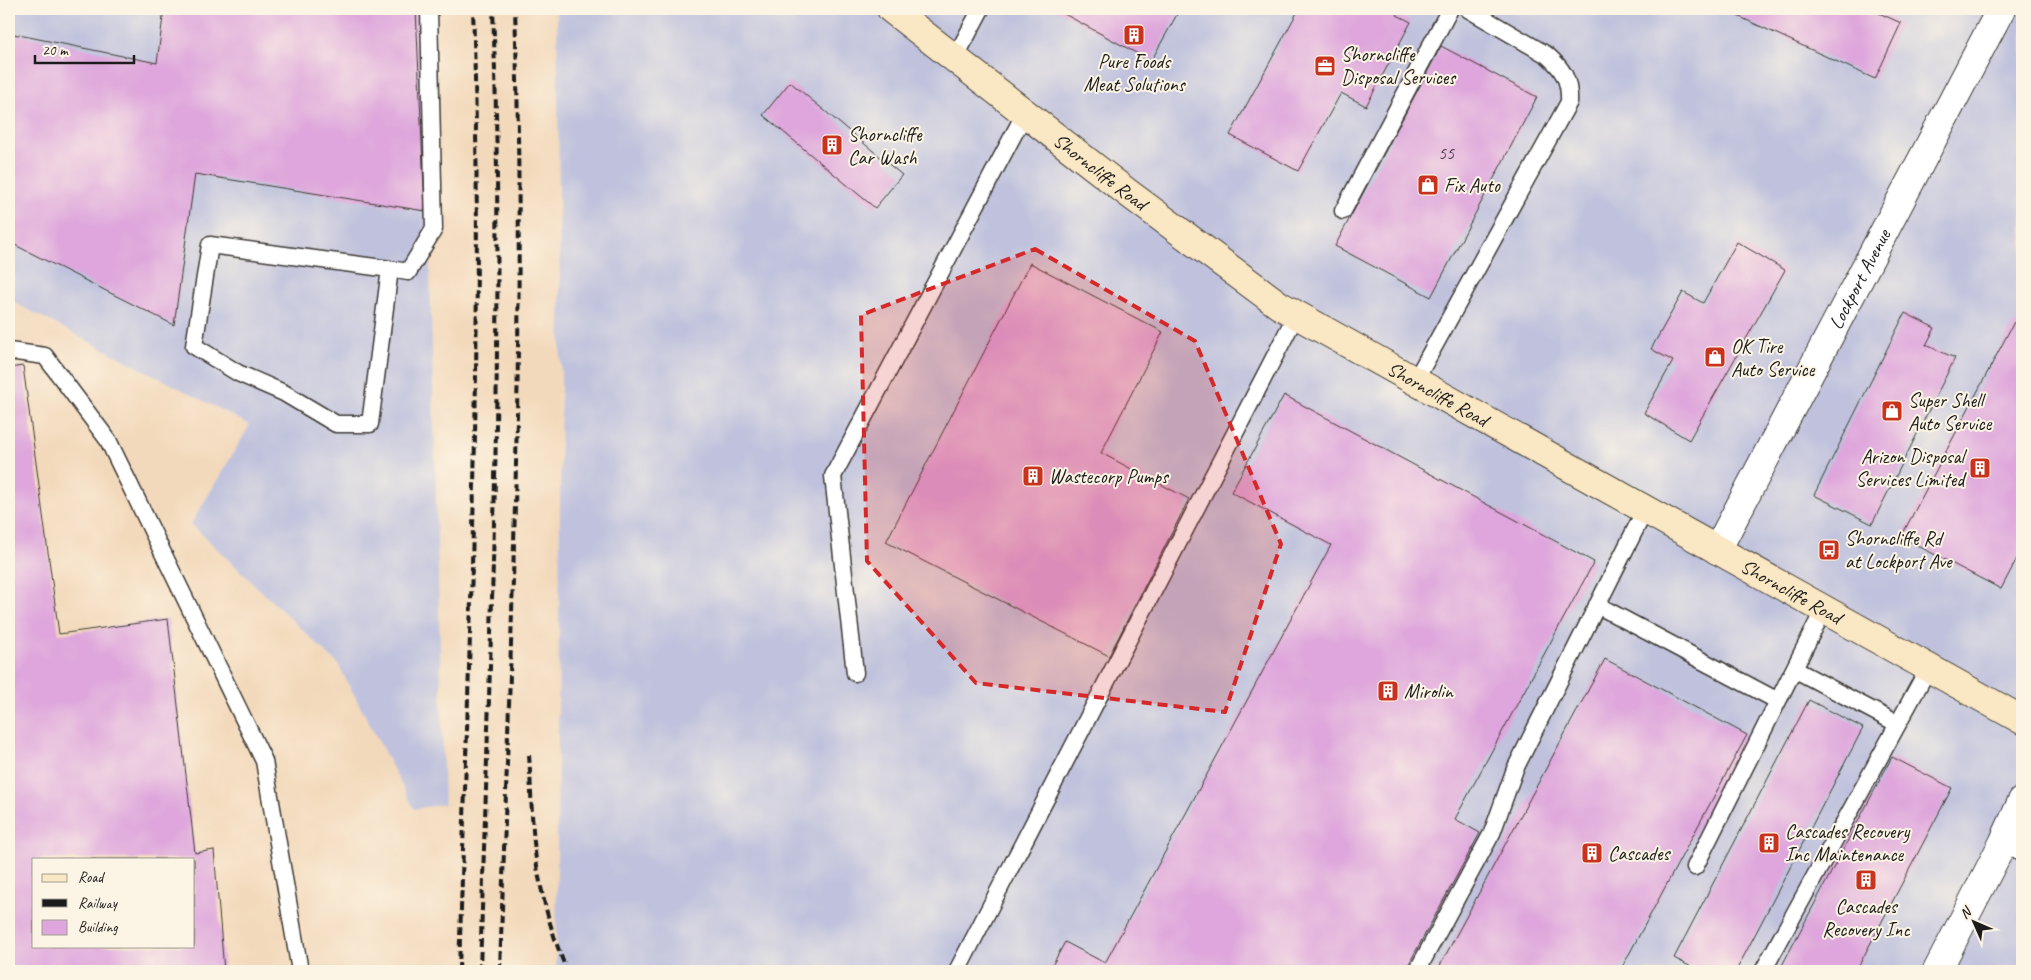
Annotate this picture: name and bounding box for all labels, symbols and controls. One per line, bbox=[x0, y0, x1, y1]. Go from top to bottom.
building icon: Pure Foods Meat Solutions bbox=[1122, 23, 1146, 47]
scale bar bbox=[35, 32, 134, 64]
text: 20 m bbox=[42, 41, 69, 60]
place label: Shorncliffe Disposal Services bbox=[1341, 42, 1457, 90]
place label: Pure Foods Meat Solutions bbox=[1083, 49, 1187, 97]
office icon: Shorncliffe Disposal Services bbox=[1313, 54, 1337, 78]
place label: Shorncliffe Car Wash bbox=[848, 122, 923, 170]
street label: Shorncliffe Road bbox=[1049, 127, 1155, 217]
building icon: Shorncliffe Car Wash bbox=[820, 133, 844, 157]
house number: 55 bbox=[1438, 142, 1455, 164]
shop icon: Fix Auto bbox=[1416, 173, 1440, 197]
place label: Fix Auto bbox=[1444, 173, 1501, 198]
street label: Lockport Avenue bbox=[1823, 224, 1896, 333]
place label: OK Tire Auto Service bbox=[1731, 334, 1816, 382]
shop icon: OK Tire Auto Service bbox=[1703, 345, 1727, 369]
street label: Shorncliffe Road bbox=[1383, 356, 1495, 433]
place label: Super Shell Auto Service bbox=[1908, 388, 1993, 436]
shop icon: Super Shell Auto Service bbox=[1880, 399, 1904, 423]
place label: Arizon Disposal Services Limited bbox=[1856, 444, 1968, 492]
building icon: Arizon Disposal Services Limited bbox=[1968, 456, 1992, 480]
building icon: Wastecorp Pumps bbox=[1021, 464, 1045, 488]
place label: Wastecorp Pumps bbox=[1049, 464, 1170, 489]
place label: Shorncliffe Rd at Lockport Ave bbox=[1845, 526, 1953, 574]
bus stop icon: Shorncliffe Rd at Lockport Ave bbox=[1817, 538, 1841, 562]
street label: Shorncliffe Road bbox=[1737, 553, 1849, 631]
building icon: Mirolin bbox=[1376, 679, 1400, 703]
place label: Mirolin bbox=[1404, 679, 1454, 704]
place label: Cascades Recovery Inc Maintenance bbox=[1785, 819, 1910, 867]
building icon: Cascades Recovery Inc Maintenance bbox=[1757, 831, 1781, 855]
building icon: Cascades bbox=[1580, 841, 1604, 865]
place label: Cascades bbox=[1608, 841, 1671, 866]
legend bbox=[32, 858, 195, 948]
text: Road bbox=[78, 868, 105, 887]
building icon: Cascades Recovery Inc bbox=[1854, 868, 1878, 892]
text: Railway bbox=[78, 894, 119, 913]
place label: Cascades Recovery Inc bbox=[1822, 894, 1910, 942]
north arrow bbox=[1948, 898, 1998, 948]
text: N bbox=[1956, 902, 1976, 922]
text: Building bbox=[78, 918, 118, 937]

